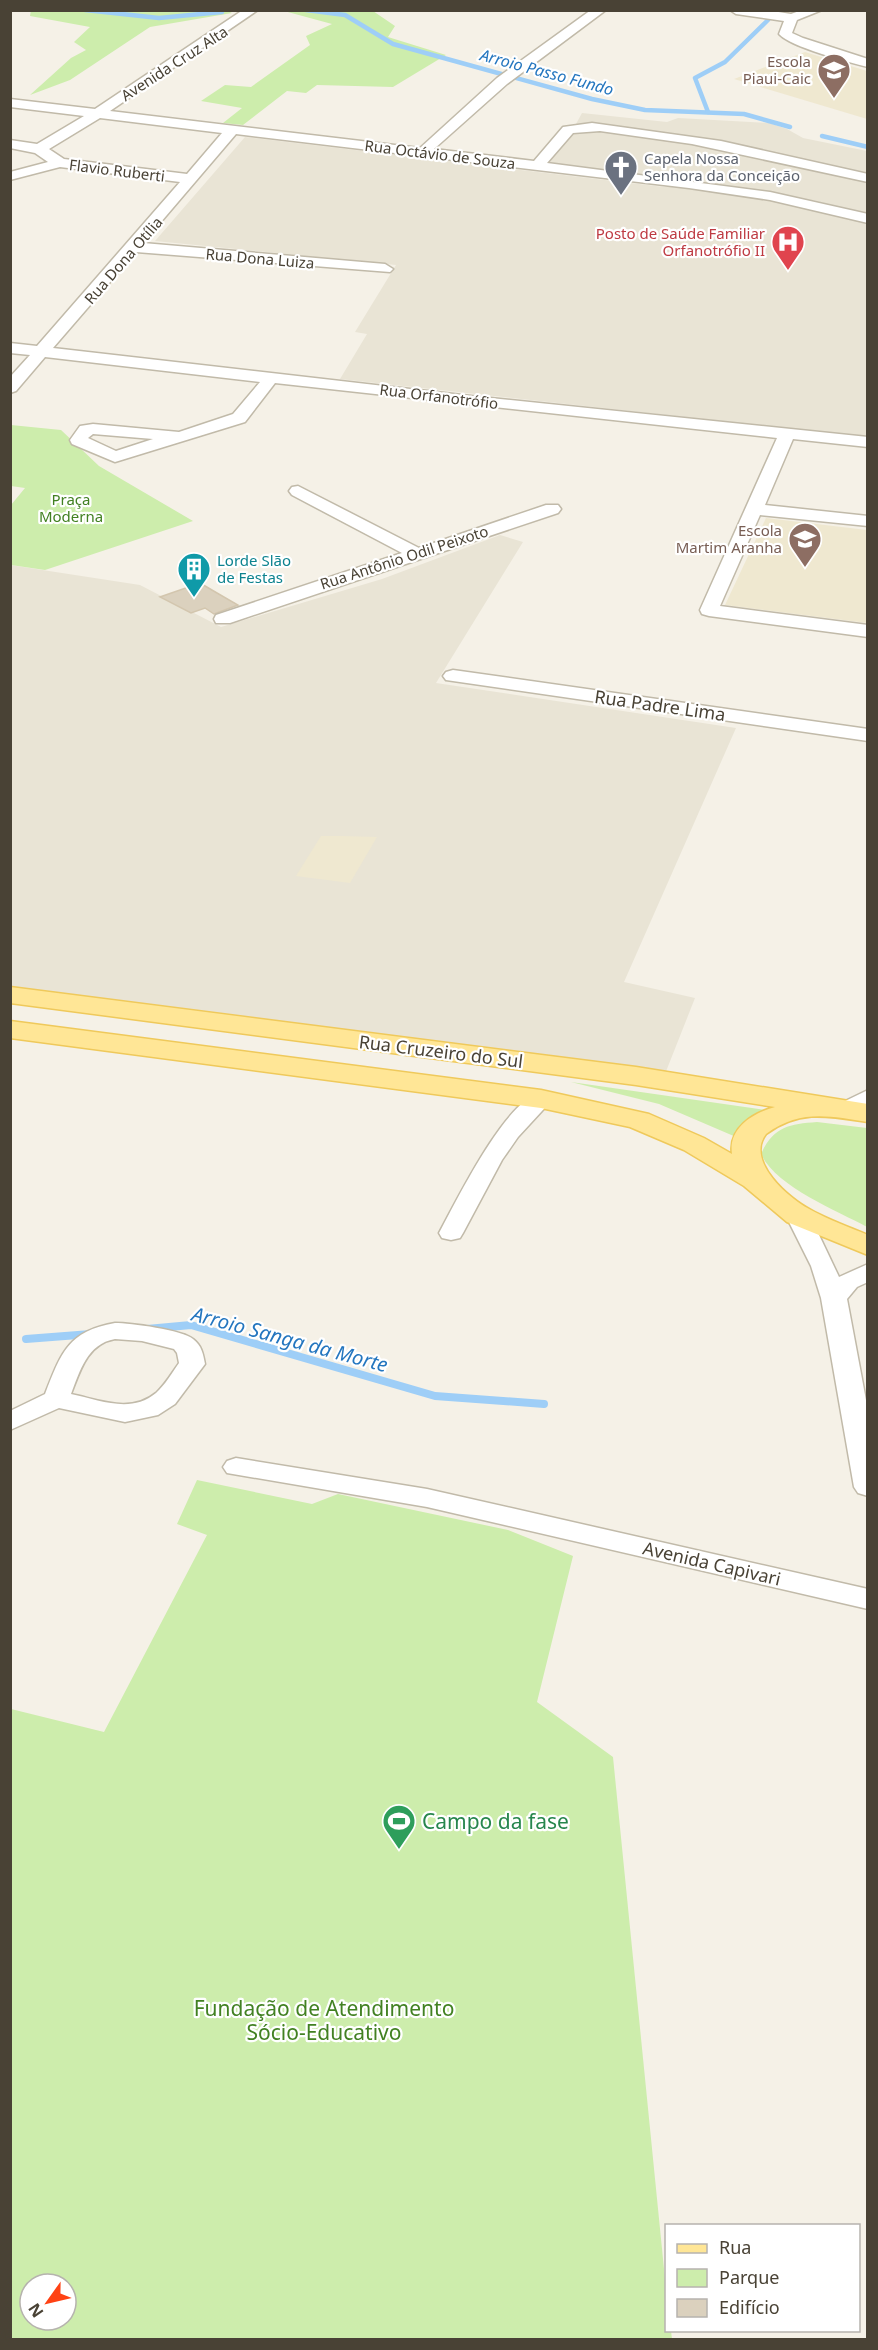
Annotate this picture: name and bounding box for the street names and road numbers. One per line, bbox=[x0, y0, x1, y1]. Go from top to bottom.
street label: Avenida Cruz Alta bbox=[117, 21, 231, 105]
street label: Rua Octávio de Souza bbox=[363, 135, 517, 173]
street label: Flavio Ruberti bbox=[68, 154, 166, 186]
street label: Rua Dona Otília bbox=[79, 212, 167, 308]
street label: Rua Dona Luiza bbox=[205, 243, 315, 273]
street label: Rua Orfanotrófio bbox=[379, 379, 499, 413]
street label: Rua Antônio Odil Peixoto bbox=[317, 520, 491, 594]
street label: Rua Padre Lima bbox=[593, 684, 727, 726]
street label: Rua Cruzeiro do Sul bbox=[358, 1029, 524, 1073]
street label: Avenida Capivari bbox=[641, 1535, 783, 1591]

